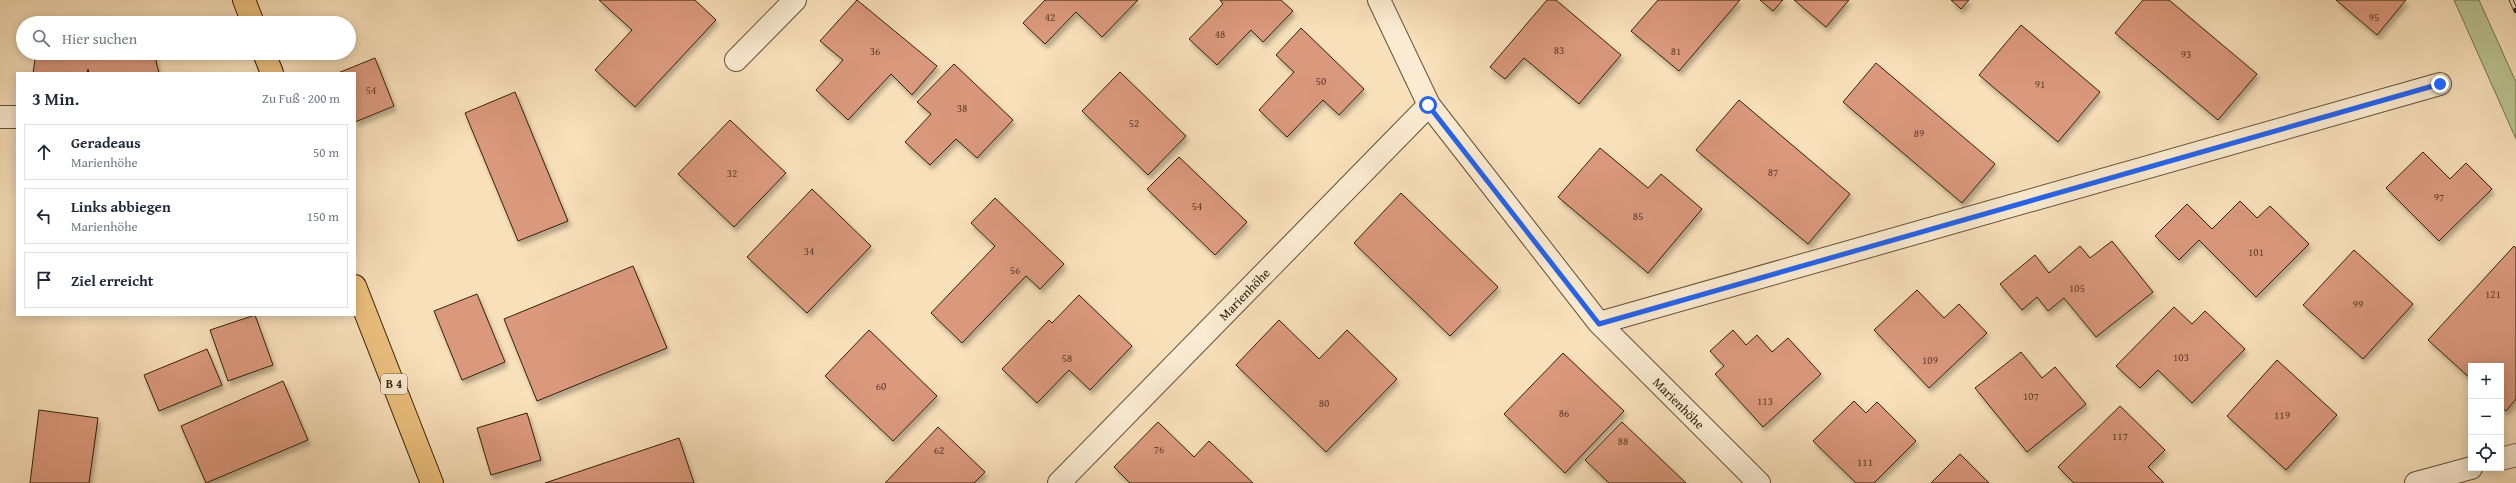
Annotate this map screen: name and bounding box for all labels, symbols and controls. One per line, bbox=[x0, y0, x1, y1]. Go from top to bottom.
house number: 42 bbox=[1045, 9, 1055, 25]
house number: 95 bbox=[2369, 9, 2379, 25]
search box bbox=[16, 16, 356, 60]
house number: 48 bbox=[1215, 26, 1225, 42]
icon: search bbox=[30, 27, 52, 49]
text: Hier suchen bbox=[62, 28, 137, 49]
house number: 83 bbox=[1554, 42, 1564, 58]
house number: 36 bbox=[870, 43, 880, 59]
house number: 81 bbox=[1671, 43, 1681, 59]
house number: 93 bbox=[2181, 46, 2191, 62]
house number: 50 bbox=[1316, 73, 1326, 89]
route end bbox=[2431, 75, 2449, 93]
house number: 91 bbox=[2035, 76, 2045, 92]
house number: 54 bbox=[366, 82, 376, 98]
text: 3 Min. bbox=[32, 86, 79, 111]
text: Zu Fuß · 200 m bbox=[262, 89, 340, 108]
route start bbox=[1419, 96, 1437, 114]
house number: 38 bbox=[957, 100, 967, 116]
house number: 52 bbox=[1129, 115, 1139, 131]
house number: 89 bbox=[1914, 125, 1924, 141]
text: Geradeaus bbox=[71, 132, 141, 153]
icon: ahead bbox=[33, 141, 55, 163]
text: 50 m bbox=[313, 143, 339, 162]
text: Marienhöhe bbox=[71, 153, 138, 172]
house number: 87 bbox=[1768, 164, 1778, 180]
house number: 32 bbox=[727, 165, 737, 181]
house number: 97 bbox=[2434, 189, 2444, 205]
text: Links abbiegen bbox=[71, 196, 171, 217]
house number: 54 bbox=[1192, 198, 1202, 214]
icon: left bbox=[33, 205, 55, 227]
text: 150 m bbox=[307, 207, 339, 226]
house number: 85 bbox=[1633, 208, 1643, 224]
text: Marienhöhe bbox=[71, 217, 138, 236]
house number: 34 bbox=[804, 243, 814, 259]
house number: 101 bbox=[2248, 244, 2264, 260]
house number: 56 bbox=[1010, 262, 1020, 278]
street label: Marienhöhe bbox=[1214, 264, 1274, 325]
icon: arrive bbox=[33, 269, 55, 291]
text: Ziel erreicht bbox=[71, 270, 153, 291]
house number: 105 bbox=[2069, 280, 2085, 296]
house number: 121 bbox=[2485, 286, 2501, 302]
house number: 99 bbox=[2353, 296, 2363, 312]
house number: 103 bbox=[2173, 349, 2189, 365]
house number: 58 bbox=[1062, 350, 1072, 366]
house number: 109 bbox=[1922, 352, 1938, 368]
map controls bbox=[2468, 363, 2504, 471]
button: + bbox=[2468, 363, 2504, 399]
street label: Marienhöhe bbox=[1648, 373, 1709, 434]
road number: B 4 bbox=[381, 374, 407, 394]
house number: 60 bbox=[876, 378, 886, 394]
house number: 107 bbox=[2023, 388, 2039, 404]
house number: 113 bbox=[1757, 393, 1773, 409]
house number: 80 bbox=[1319, 395, 1329, 411]
button: − bbox=[2468, 399, 2504, 435]
house number: 86 bbox=[1559, 405, 1569, 421]
house number: 119 bbox=[2274, 407, 2290, 423]
house number: 117 bbox=[2112, 428, 2128, 444]
house number: 88 bbox=[1618, 433, 1628, 449]
button: locate bbox=[2468, 435, 2504, 471]
house number: 76 bbox=[1154, 441, 1164, 457]
house number: 62 bbox=[934, 442, 944, 458]
house number: 111 bbox=[1857, 454, 1873, 470]

